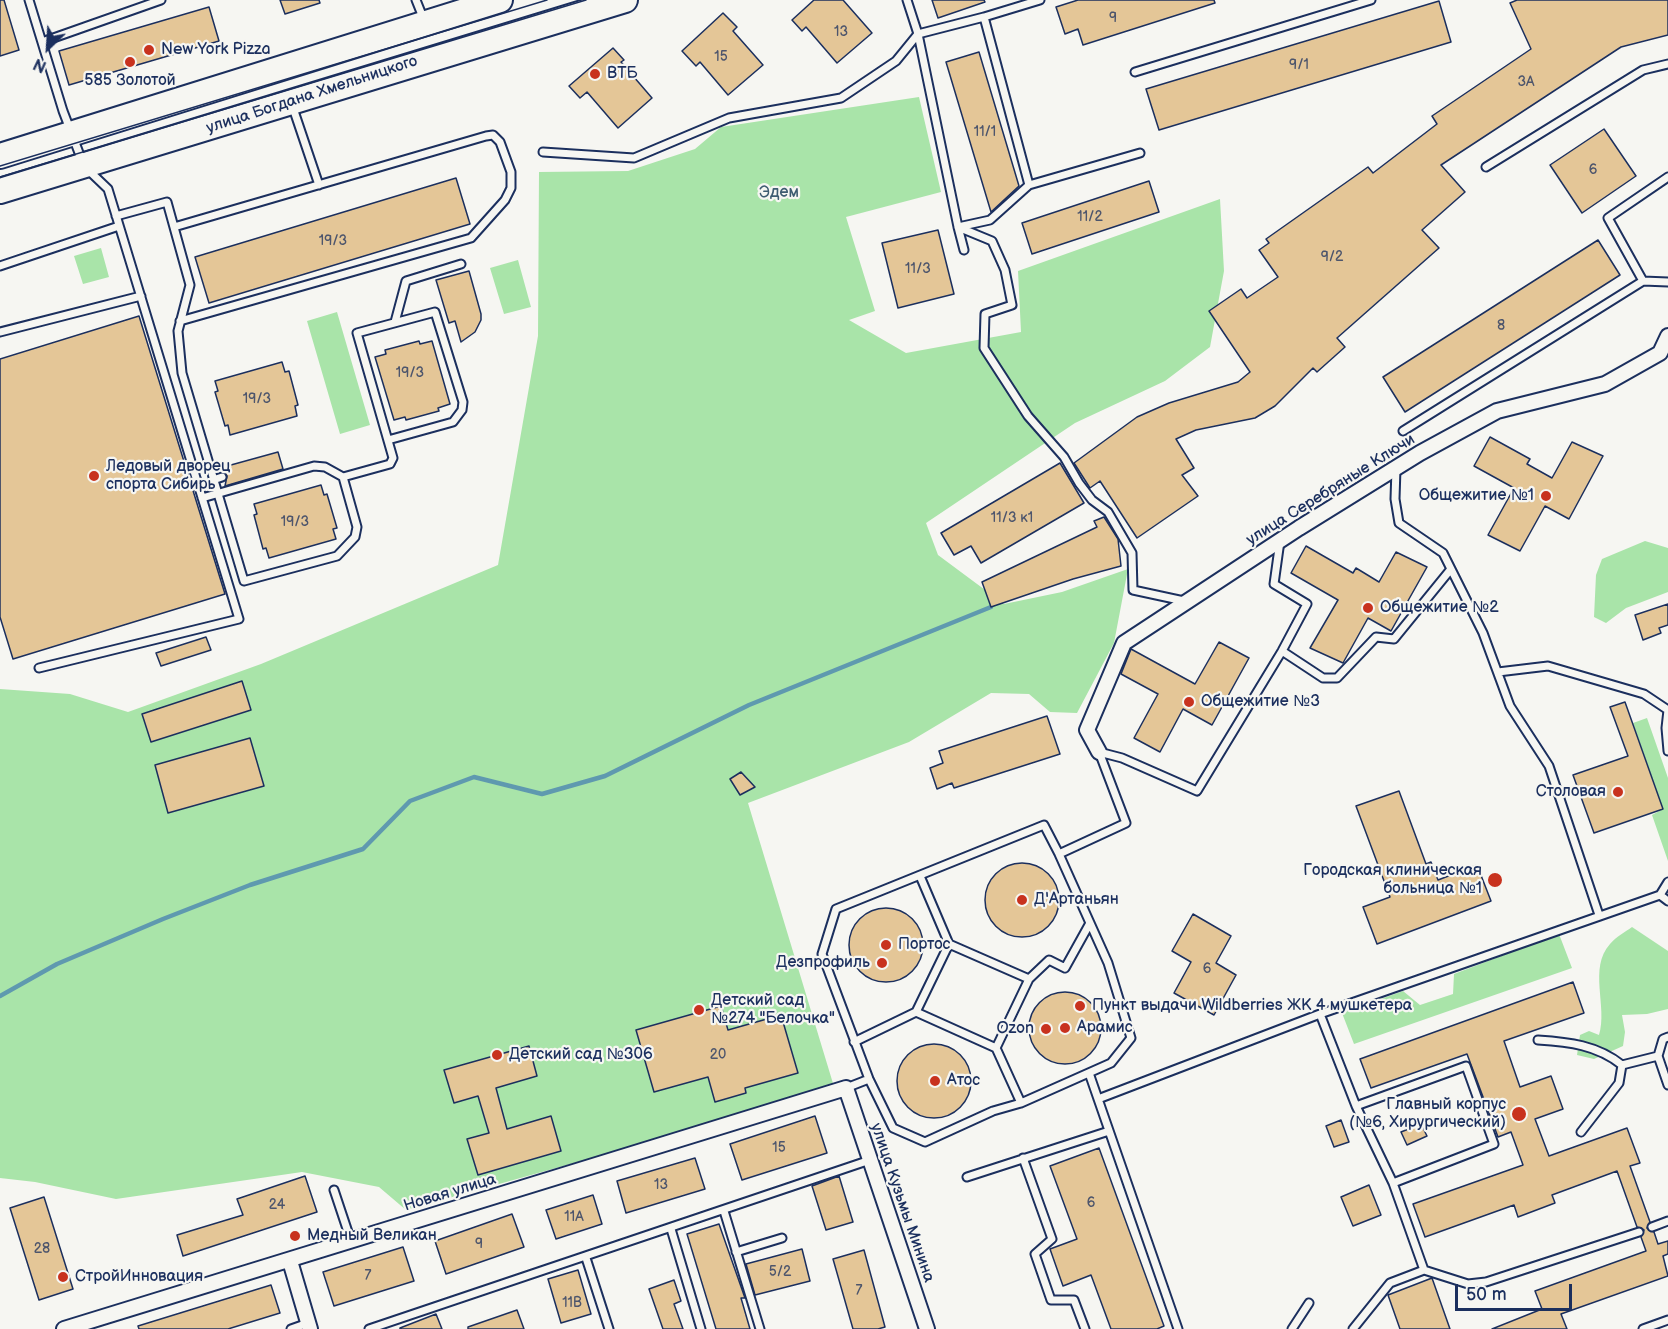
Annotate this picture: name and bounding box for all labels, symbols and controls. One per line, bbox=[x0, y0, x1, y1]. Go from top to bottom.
house number: 9 bbox=[1109, 10, 1117, 26]
north arrow bbox=[18, 18, 78, 78]
house number: 13 bbox=[834, 24, 848, 40]
place label: New York Pizza bbox=[161, 40, 271, 60]
marker: New York Pizza bbox=[142, 43, 156, 57]
house number: 15 bbox=[714, 49, 728, 65]
street label: улица Богдана Хмельницкого bbox=[204, 52, 420, 138]
text: N bbox=[31, 54, 50, 76]
marker: 585 Золотой bbox=[123, 55, 137, 69]
house number: 9/1 bbox=[1289, 57, 1309, 73]
place label: ВТБ bbox=[607, 64, 638, 84]
marker: ВТБ bbox=[588, 67, 602, 81]
place label: 585 Золотой bbox=[84, 71, 176, 91]
house number: 3А bbox=[1517, 74, 1535, 90]
house number: 11/1 bbox=[974, 124, 996, 140]
house number: 6 bbox=[1589, 162, 1597, 178]
park label: Эдем bbox=[759, 183, 799, 203]
house number: 11/2 bbox=[1077, 209, 1103, 225]
house number: 19/3 bbox=[319, 233, 347, 249]
house number: 9/2 bbox=[1321, 249, 1343, 265]
house number: 11/3 bbox=[905, 261, 931, 277]
house number: 8 bbox=[1497, 318, 1505, 334]
house number: 19/3 bbox=[396, 365, 424, 381]
house number: 19/3 bbox=[243, 391, 271, 407]
street label: улица Серебряные Ключи bbox=[1243, 430, 1419, 550]
place label: Ледовый дворец спорта Сибирь bbox=[106, 457, 230, 495]
marker: Ледовый дворец спорта Сибирь bbox=[87, 469, 101, 483]
place label: Общежитие №1 bbox=[1419, 486, 1534, 506]
marker: Общежитие №1 bbox=[1539, 489, 1553, 503]
house number: 11/3 к1 bbox=[991, 510, 1033, 526]
house number: 19/3 bbox=[281, 514, 309, 530]
place label: Общежитие №2 bbox=[1380, 598, 1499, 618]
marker: Общежитие №2 bbox=[1361, 601, 1375, 615]
place label: Общежитие №3 bbox=[1201, 692, 1320, 712]
marker: Общежитие №3 bbox=[1182, 695, 1196, 709]
place label: Столовая bbox=[1536, 782, 1606, 802]
marker: Столовая bbox=[1611, 785, 1625, 799]
place label: Городская клиническая больница №1 bbox=[1303, 861, 1482, 899]
marker: Городская клиническая больница №1 bbox=[1486, 871, 1504, 889]
place label: Д'Артаньян bbox=[1034, 890, 1119, 910]
marker: Д'Артаньян bbox=[1015, 893, 1029, 907]
place label: Портос bbox=[898, 935, 950, 955]
marker: Портос bbox=[879, 938, 893, 952]
place label: Дезпрофиль bbox=[776, 953, 870, 973]
marker: Дезпрофиль bbox=[875, 956, 889, 970]
house number: 6 bbox=[1203, 961, 1211, 977]
place label: Детский сад №274 "Белочка" bbox=[711, 991, 835, 1029]
place label: Пункт выдачи Wildberries ЖК 4 мушкетера bbox=[1092, 996, 1412, 1016]
marker: Пункт выдачи Wildberries ЖК 4 мушкетера bbox=[1073, 999, 1087, 1013]
marker: Детский сад №274 "Белочка" bbox=[692, 1003, 706, 1017]
place label: Арамис bbox=[1077, 1018, 1133, 1038]
place label: Ozon bbox=[996, 1019, 1034, 1039]
marker: Арамис bbox=[1058, 1021, 1072, 1035]
marker: Ozon bbox=[1039, 1022, 1053, 1036]
place label: Детский сад №306 bbox=[509, 1045, 653, 1065]
house number: 20 bbox=[710, 1047, 726, 1063]
marker: Детский сад №306 bbox=[490, 1048, 504, 1062]
place label: Атос bbox=[947, 1071, 980, 1091]
marker: Атос bbox=[928, 1074, 942, 1088]
place label: Главный корпус (№6, Хирургический) bbox=[1349, 1095, 1506, 1133]
marker: Главный корпус (№6, Хирургический) bbox=[1510, 1105, 1528, 1123]
street label: улица Кузьмы Минина bbox=[866, 1121, 938, 1285]
house number: 15 bbox=[772, 1140, 786, 1156]
street label: Новая улица bbox=[402, 1170, 498, 1216]
house number: 13 bbox=[654, 1177, 668, 1193]
house number: 6 bbox=[1087, 1195, 1095, 1211]
house number: 24 bbox=[269, 1197, 285, 1213]
house number: 11А bbox=[564, 1209, 584, 1225]
place label: Медный Великан bbox=[307, 1226, 437, 1246]
marker: Медный Великан bbox=[288, 1229, 302, 1243]
house number: 9 bbox=[475, 1236, 483, 1252]
house number: 28 bbox=[34, 1241, 50, 1257]
house number: 5/2 bbox=[769, 1264, 791, 1280]
place label: СтройИнновация bbox=[75, 1267, 203, 1287]
house number: 7 bbox=[365, 1268, 371, 1284]
marker: СтройИнновация bbox=[56, 1270, 70, 1284]
scale bar bbox=[1458, 1272, 1575, 1310]
house number: 7 bbox=[856, 1283, 862, 1299]
text: 50 m bbox=[1466, 1284, 1507, 1305]
house number: 11В bbox=[562, 1295, 582, 1311]

